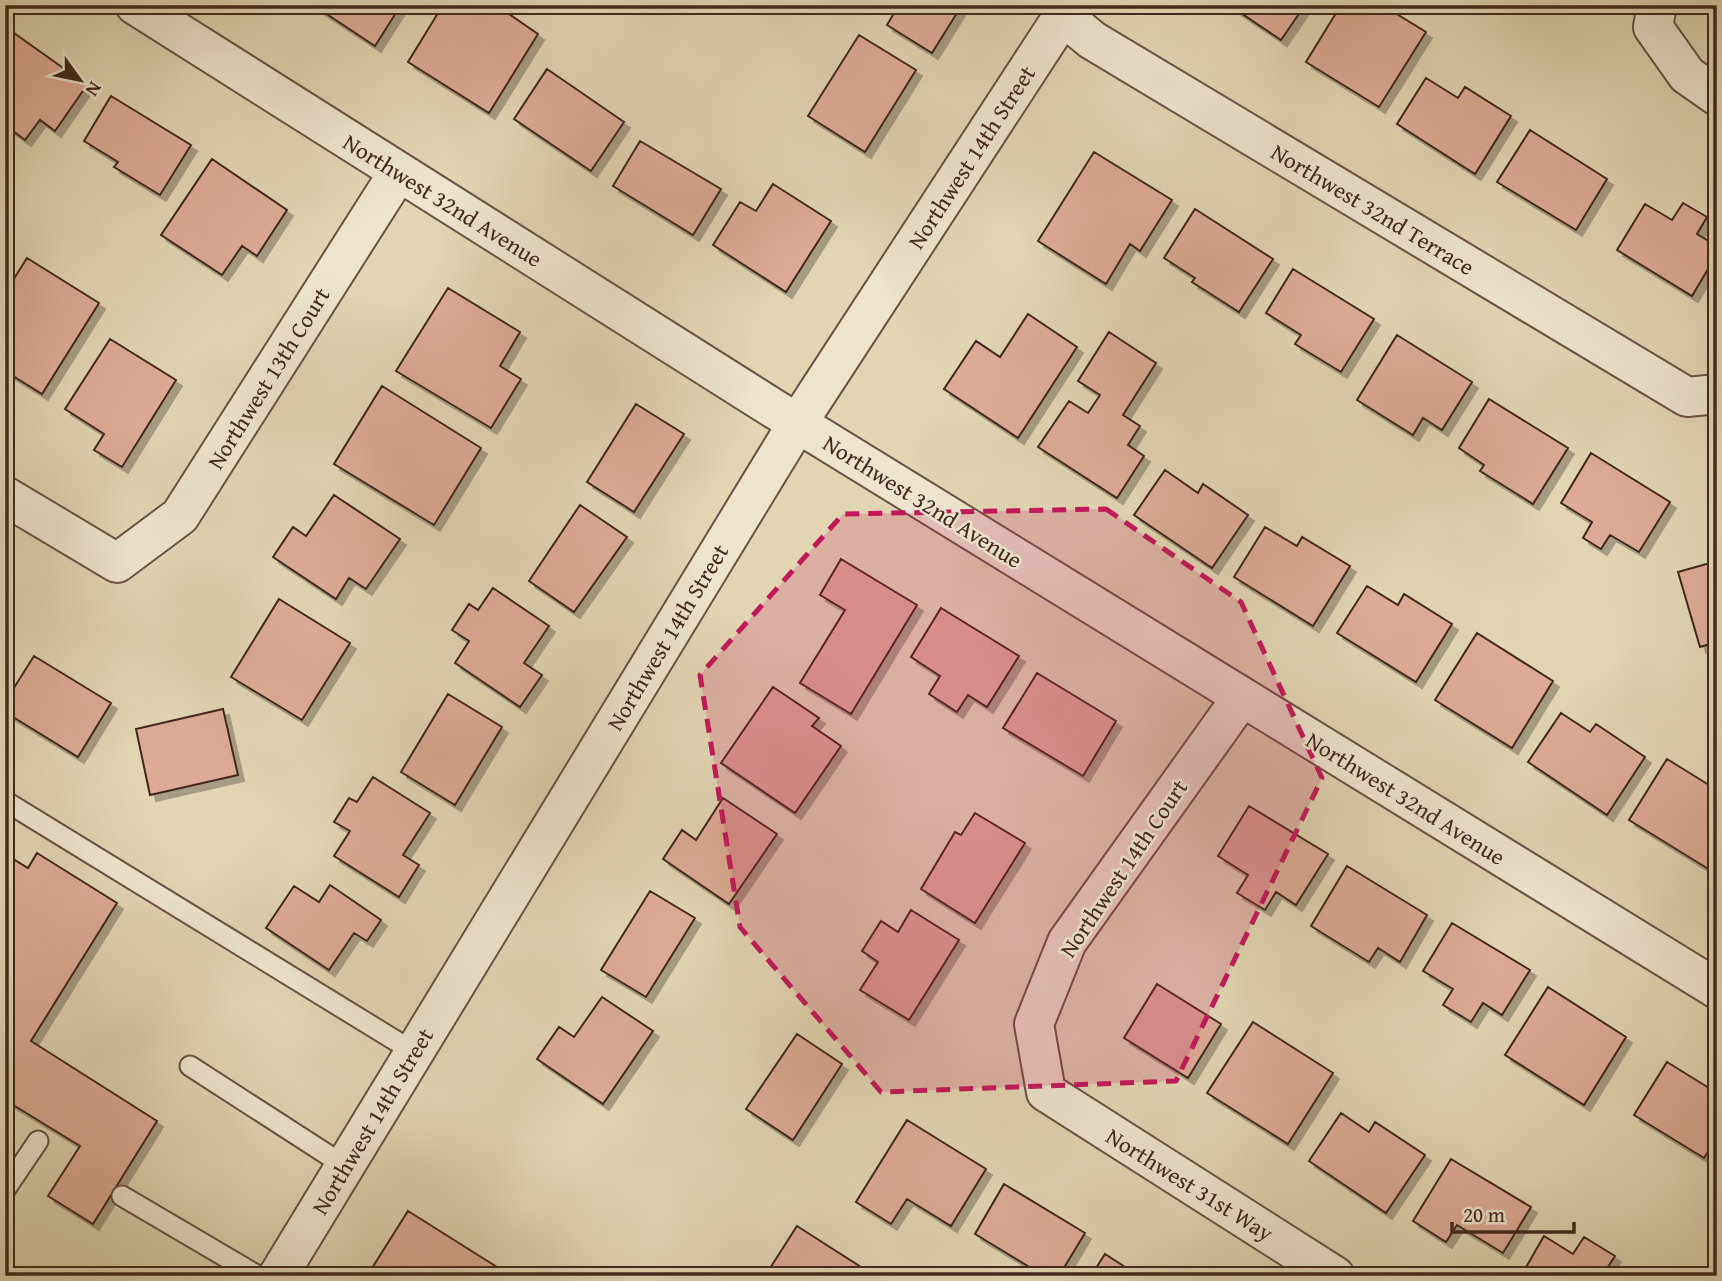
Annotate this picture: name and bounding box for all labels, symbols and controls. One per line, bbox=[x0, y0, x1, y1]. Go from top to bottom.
north arrow bbox=[46, 46, 116, 116]
street label: Northwest 14th Street bbox=[899, 59, 1043, 255]
text: N bbox=[79, 76, 109, 102]
street label: Northwest 32nd Avenue bbox=[337, 125, 549, 275]
street label: Northwest 32nd Terrace bbox=[1265, 135, 1481, 283]
street label: Northwest 13th Court bbox=[199, 281, 337, 475]
street label: Northwest 32nd Avenue bbox=[817, 426, 1029, 576]
street label: Northwest 14th Street bbox=[598, 537, 736, 737]
street label: Northwest 32nd Avenue bbox=[1300, 723, 1512, 873]
street label: Northwest 14th Court bbox=[1051, 772, 1195, 964]
street label: Northwest 14th Street bbox=[303, 1021, 441, 1221]
street label: Northwest 31st Way bbox=[1100, 1119, 1280, 1249]
scale bar bbox=[1452, 1190, 1575, 1234]
text: 20 m bbox=[1463, 1199, 1505, 1230]

